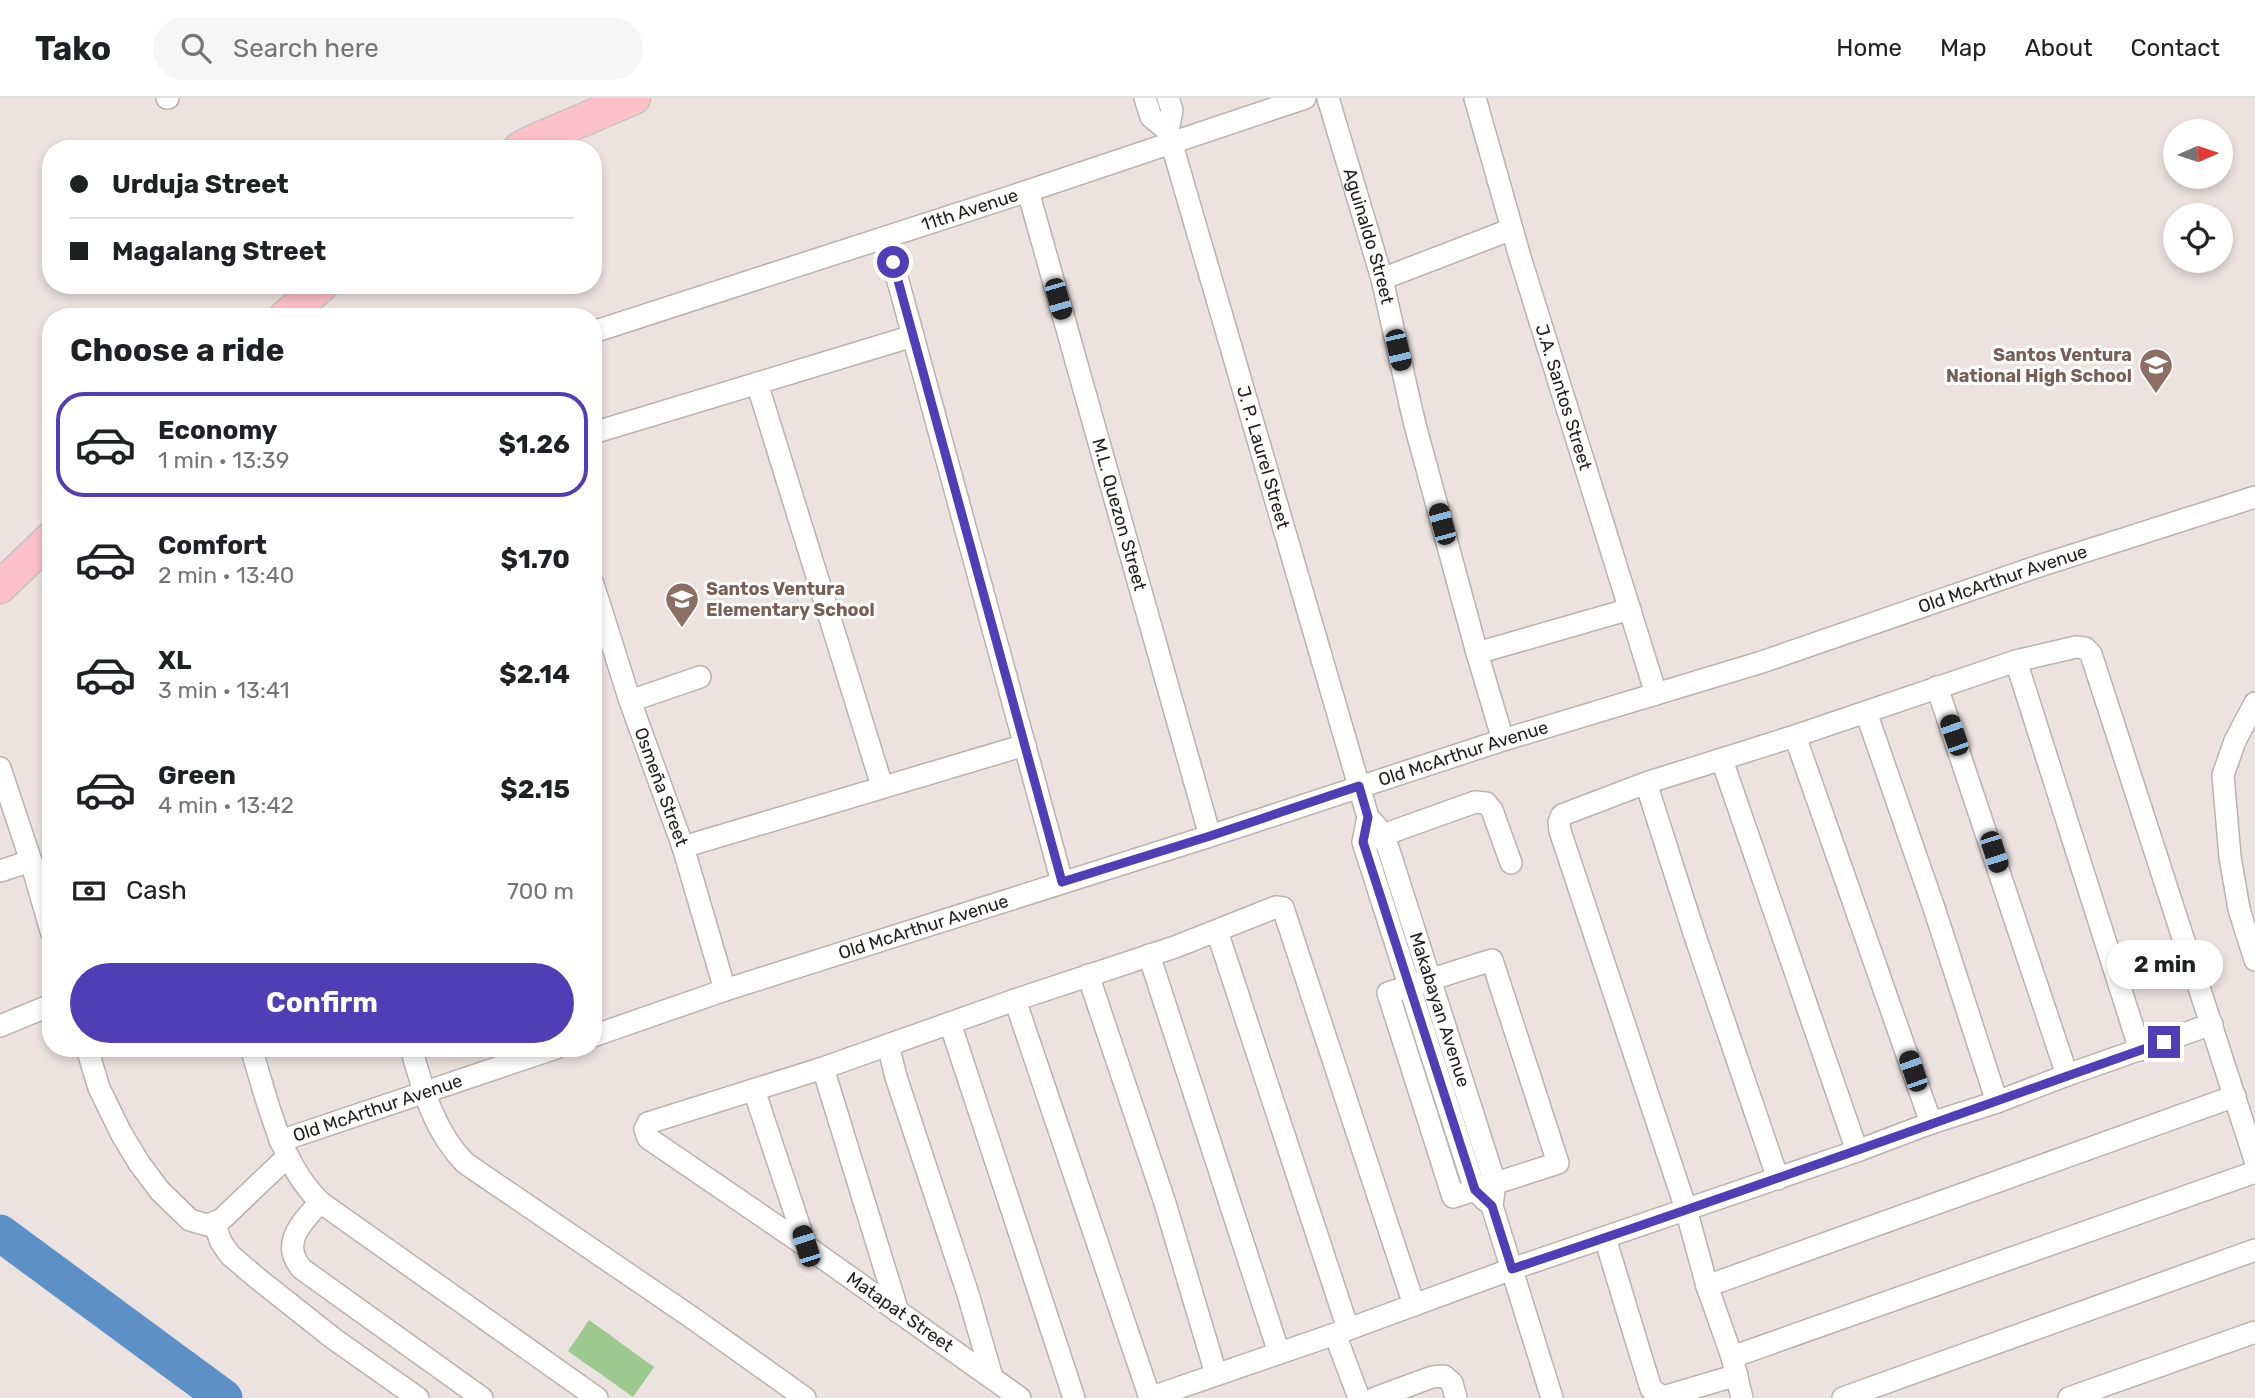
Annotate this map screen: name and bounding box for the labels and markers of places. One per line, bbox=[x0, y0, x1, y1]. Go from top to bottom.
place label: Santos Ventura National High School bbox=[1946, 344, 2132, 387]
school or university icon: Santos Ventura National High School bbox=[2137, 346, 2175, 395]
place label: Santos Ventura Elementary School bbox=[706, 578, 875, 621]
school or university icon: Santos Ventura Elementary School bbox=[663, 580, 701, 629]

